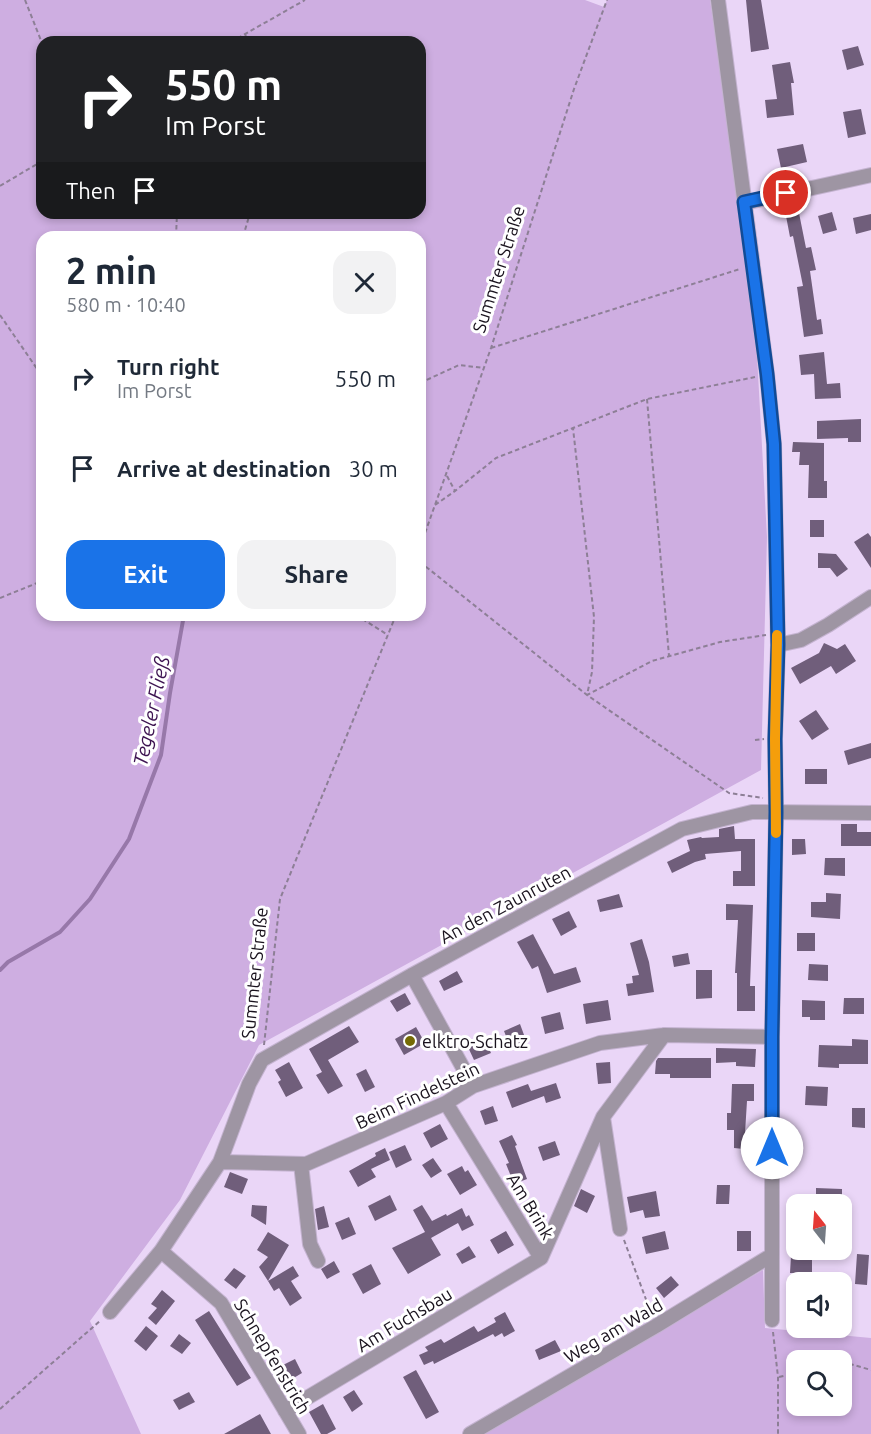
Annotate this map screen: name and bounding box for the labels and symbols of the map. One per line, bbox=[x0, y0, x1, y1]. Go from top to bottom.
pin bbox=[760, 167, 811, 218]
street label: Summter Straße bbox=[468, 203, 528, 335]
water label: Tegeler Fließ bbox=[128, 654, 174, 768]
street label: An den Zaunruten bbox=[436, 861, 574, 947]
street label: Summter Straße bbox=[237, 906, 271, 1040]
place label: elktro-Schatz bbox=[422, 1031, 528, 1051]
marker: elktro-Schatz bbox=[403, 1034, 417, 1048]
street label: Beim Findelstein bbox=[352, 1058, 482, 1132]
position arrow bbox=[740, 1116, 804, 1180]
street label: Am Brink bbox=[504, 1169, 558, 1243]
north arrow bbox=[786, 1194, 852, 1260]
street label: Am Fuchsbau bbox=[353, 1283, 455, 1355]
street label: Weg am Wald bbox=[560, 1294, 666, 1366]
street label: Schnepfenstrich bbox=[231, 1295, 315, 1417]

